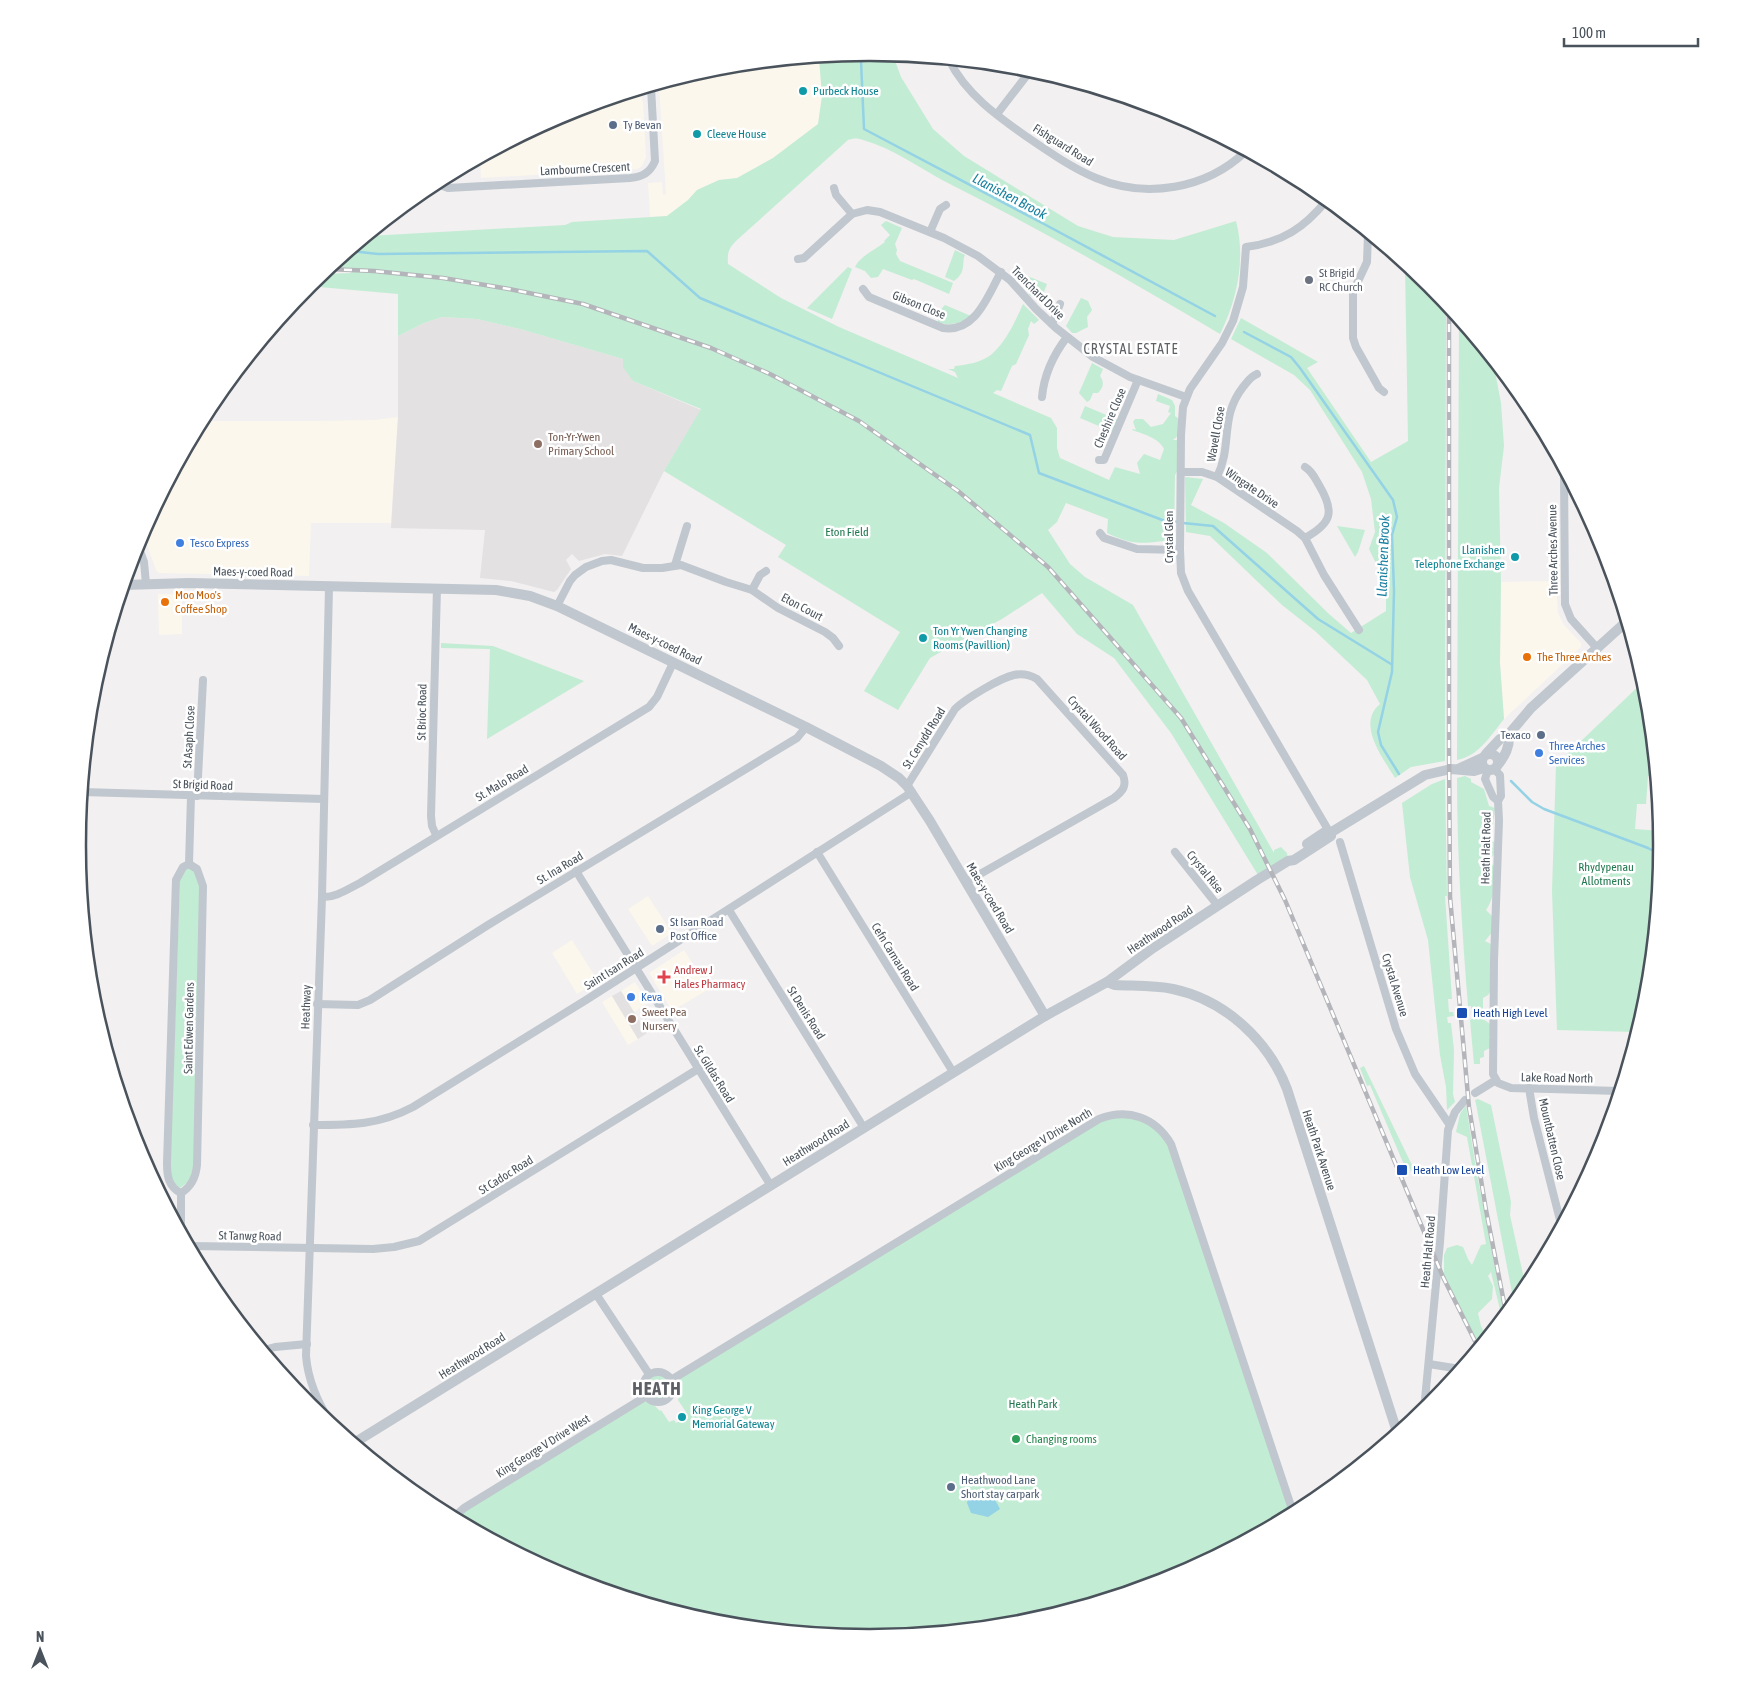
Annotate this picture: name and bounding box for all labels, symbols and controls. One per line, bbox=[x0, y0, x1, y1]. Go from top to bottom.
scale bar bbox=[1564, 15, 1698, 47]
text: 100 m bbox=[1572, 24, 1606, 41]
place label: Purbeck House bbox=[813, 84, 879, 98]
marker: Purbeck House bbox=[797, 85, 809, 97]
place label: Ty Bevan bbox=[623, 118, 662, 132]
marker: Ty Bevan bbox=[607, 119, 619, 131]
street label: Fishguard Road bbox=[1030, 121, 1096, 169]
place label: Cleeve House bbox=[707, 127, 766, 141]
marker: Cleeve House bbox=[691, 128, 703, 140]
street label: Lambourne Crescent bbox=[540, 160, 631, 178]
water label: Llanishen Brook bbox=[970, 170, 1051, 223]
street label: Trenchard Drive bbox=[1009, 264, 1067, 322]
place label: St Brigid RC Church bbox=[1319, 266, 1363, 294]
marker: St Brigid RC Church bbox=[1303, 274, 1315, 286]
street label: Gibson Close bbox=[890, 288, 948, 322]
district label: CRYSTAL ESTATE bbox=[1084, 341, 1178, 357]
street label: Cheshire Close bbox=[1091, 386, 1129, 450]
street label: Wavell Close bbox=[1204, 405, 1228, 463]
place label: Ton-Yr-Ywen Primary School bbox=[548, 430, 615, 458]
marker: Ton-Yr-Ywen Primary School bbox=[532, 438, 544, 450]
street label: Wingate Drive bbox=[1223, 465, 1281, 511]
street label: Three Arches Avenue bbox=[1545, 504, 1561, 596]
street label: Crystal Glen bbox=[1162, 511, 1176, 563]
water label: Llanishen Brook bbox=[1374, 514, 1392, 597]
park label: Eton Field bbox=[825, 525, 869, 539]
place label: Tesco Express bbox=[190, 536, 249, 550]
marker: Tesco Express bbox=[174, 537, 186, 549]
place label: Llanishen Telephone Exchange bbox=[1415, 543, 1505, 571]
marker: Llanishen Telephone Exchange bbox=[1509, 551, 1521, 563]
street label: Maes-y-coed Road bbox=[213, 564, 293, 580]
place label: Moo Moo's Coffee Shop bbox=[175, 588, 228, 616]
street label: Eton Court bbox=[779, 590, 826, 624]
marker: Moo Moo's Coffee Shop bbox=[159, 596, 171, 608]
street label: Maes-y-coed Road bbox=[626, 620, 704, 668]
place label: Ton Yr Ywen Changing Rooms (Pavillion) bbox=[933, 624, 1028, 652]
marker: Ton Yr Ywen Changing Rooms (Pavillion) bbox=[917, 632, 929, 644]
place label: The Three Arches bbox=[1537, 650, 1611, 664]
marker: The Three Arches bbox=[1521, 651, 1533, 663]
street label: St Brioc Road bbox=[415, 683, 429, 741]
street label: Crystal Wood Road bbox=[1064, 693, 1130, 763]
street label: St Asaph Close bbox=[180, 705, 198, 769]
street label: St. Cenydd Road bbox=[900, 705, 948, 771]
place label: Texaco bbox=[1501, 728, 1531, 742]
marker: Texaco bbox=[1535, 729, 1547, 741]
place label: Three Arches Services bbox=[1549, 739, 1605, 767]
marker: Three Arches Services bbox=[1533, 747, 1545, 759]
street label: St. Malo Road bbox=[473, 762, 531, 804]
street label: St Brigid Road bbox=[173, 777, 233, 793]
street label: Heath Halt Road bbox=[1478, 812, 1494, 884]
street label: Crystal Rise bbox=[1184, 848, 1226, 896]
street label: St. Ina Road bbox=[534, 849, 586, 887]
street label: Maes-y-coed Road bbox=[963, 860, 1017, 936]
park label: Rhydypenau Allotments bbox=[1578, 860, 1634, 888]
street label: Heathwood Road bbox=[1125, 903, 1195, 957]
place label: St Isan Road Post Office bbox=[670, 915, 723, 943]
street label: Cefn Carnau Road bbox=[868, 920, 922, 994]
marker: St Isan Road Post Office bbox=[654, 923, 666, 935]
street label: Saint Isan Road bbox=[582, 945, 646, 993]
street label: Crystal Avenue bbox=[1379, 952, 1411, 1018]
place label: Andrew J Hales Pharmacy bbox=[674, 963, 745, 991]
marker: Andrew J Hales Pharmacy bbox=[658, 971, 670, 983]
street label: Saint Edwen Gardens bbox=[181, 982, 197, 1074]
street label: Heathway bbox=[298, 984, 314, 1030]
street label: St Denis Road bbox=[784, 984, 828, 1042]
place label: Keva bbox=[641, 990, 662, 1004]
marker: Keva bbox=[625, 991, 637, 1003]
place label: Sweet Pea Nursery bbox=[642, 1005, 687, 1033]
marker: Heath High Level bbox=[1455, 1006, 1469, 1020]
place label: Heath High Level bbox=[1473, 1006, 1549, 1020]
marker: Sweet Pea Nursery bbox=[626, 1013, 638, 1025]
street label: St. Gildas Road bbox=[691, 1043, 737, 1105]
street label: Lake Road North bbox=[1521, 1070, 1593, 1086]
street label: Mountbatten Close bbox=[1536, 1097, 1568, 1181]
street label: King George V Drive North bbox=[992, 1105, 1094, 1175]
street label: Heath Park Avenue bbox=[1299, 1108, 1339, 1192]
street label: Heathwood Road bbox=[780, 1117, 852, 1169]
street label: St Cadoc Road bbox=[476, 1153, 536, 1197]
marker: Heath Low Level bbox=[1395, 1163, 1409, 1177]
place label: Heath Low Level bbox=[1413, 1163, 1485, 1177]
street label: Heath Halt Road bbox=[1418, 1215, 1438, 1289]
street label: St Tanwg Road bbox=[218, 1228, 282, 1244]
street label: Heathwood Road bbox=[436, 1330, 508, 1382]
district label: HEATH bbox=[632, 1378, 682, 1399]
park label: Heath Park bbox=[1009, 1397, 1058, 1411]
place label: King George V Memorial Gateway bbox=[692, 1403, 775, 1431]
street label: King George V Drive West bbox=[494, 1411, 593, 1480]
marker: King George V Memorial Gateway bbox=[676, 1411, 688, 1423]
place label: Changing rooms bbox=[1026, 1432, 1097, 1446]
marker: Changing rooms bbox=[1010, 1433, 1022, 1445]
place label: Heathwood Lane Short stay carpark bbox=[961, 1473, 1040, 1501]
marker: Heathwood Lane Short stay carpark bbox=[945, 1481, 957, 1493]
north arrow bbox=[15, 1625, 65, 1675]
text: N bbox=[36, 1629, 44, 1645]

